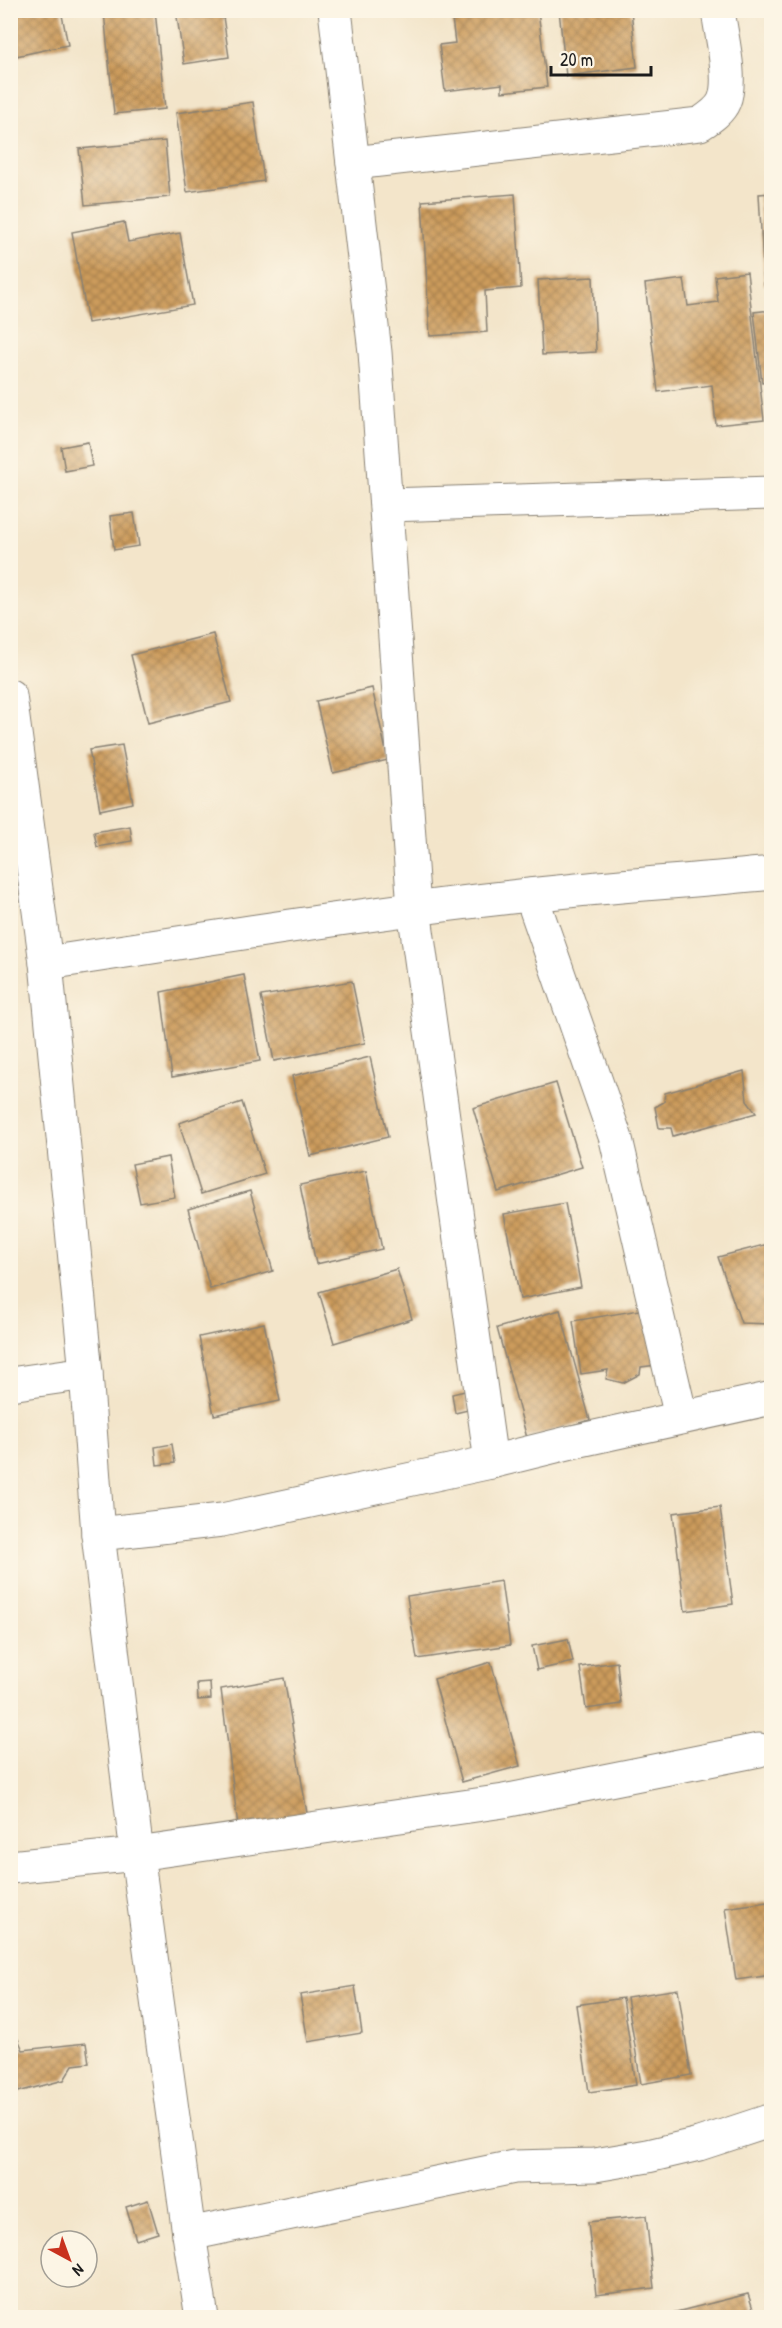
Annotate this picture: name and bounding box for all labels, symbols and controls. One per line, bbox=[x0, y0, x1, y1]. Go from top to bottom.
scale bar bbox=[551, 39, 652, 77]
text: 20 m bbox=[560, 47, 593, 72]
north arrow bbox=[39, 2229, 99, 2289]
text: N bbox=[68, 2259, 89, 2282]

